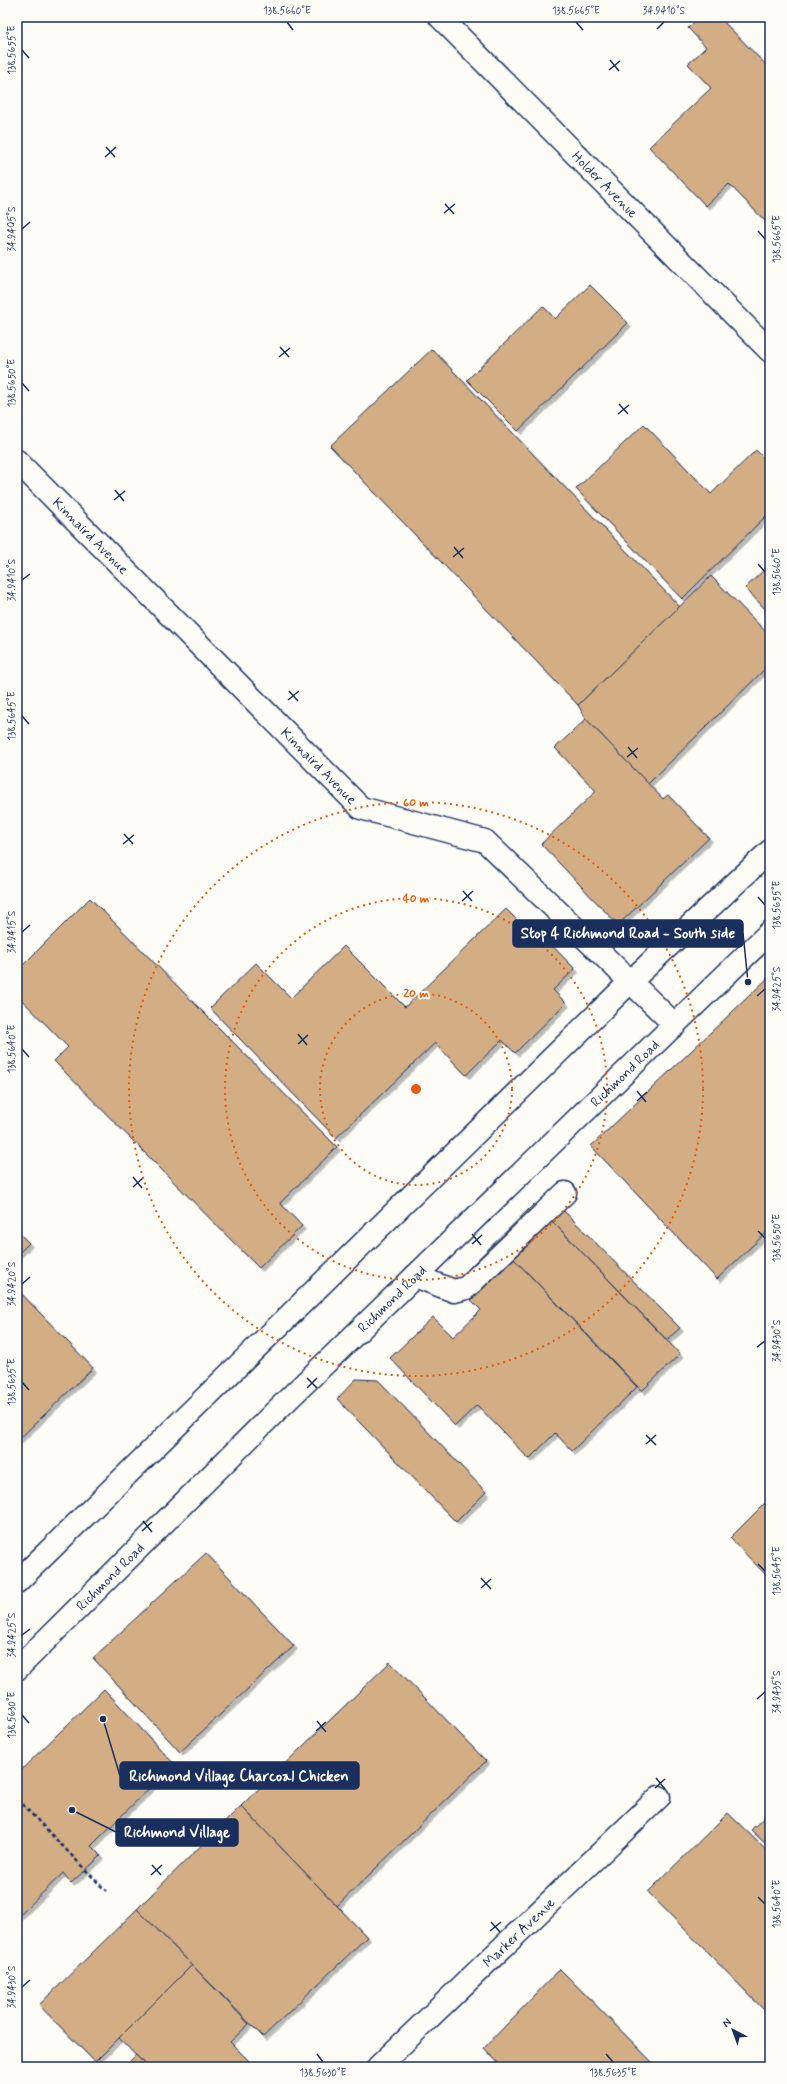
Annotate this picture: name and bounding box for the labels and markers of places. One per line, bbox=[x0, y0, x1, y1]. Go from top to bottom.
callout: Stop 4 Richmond Road - South side bbox=[513, 920, 743, 947]
centre of rings bbox=[409, 1082, 423, 1096]
callout: Richmond Village Charcoal Chicken bbox=[120, 1762, 359, 1789]
callout: Richmond Village bbox=[116, 1819, 238, 1846]

